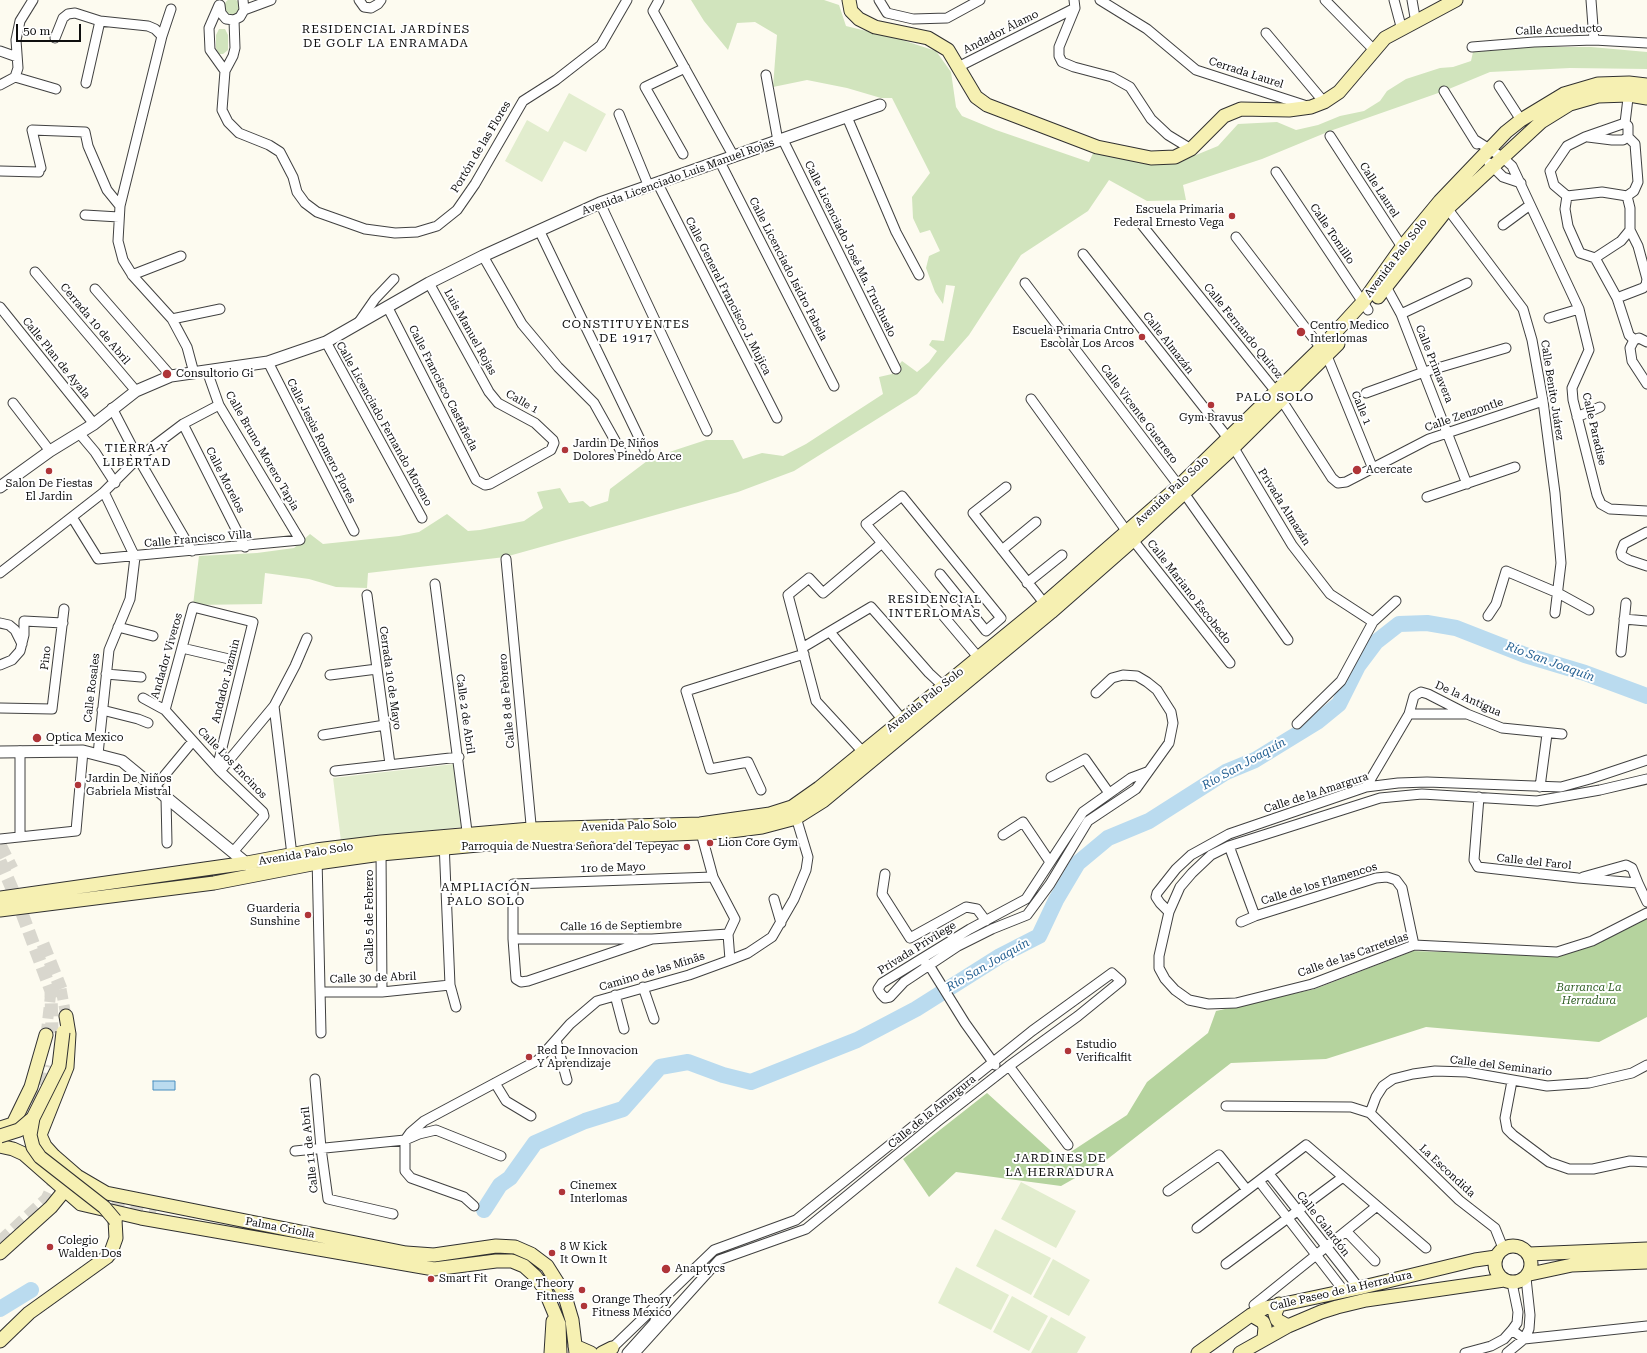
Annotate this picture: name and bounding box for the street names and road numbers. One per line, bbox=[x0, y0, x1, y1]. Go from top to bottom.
street label: Andador Álamo bbox=[961, 7, 1041, 57]
street label: Calle Acueducto bbox=[1515, 22, 1603, 38]
street label: Cerrada Laurel bbox=[1207, 55, 1285, 91]
street label: Portón de las Flores bbox=[448, 99, 514, 195]
street label: Avenida Licenciado Luis Manuel Rojas bbox=[580, 136, 776, 218]
street label: Calle Licenciado José Ma. Truchuelo bbox=[801, 159, 899, 339]
street label: Calle Laurel bbox=[1356, 160, 1402, 220]
street label: Calle Licenciado Isidro Fabela bbox=[746, 195, 830, 343]
street label: Calle Tomillo bbox=[1307, 201, 1357, 267]
street label: Calle General Francisco J. Mujica bbox=[682, 215, 774, 377]
street label: Avenida Palo Solo bbox=[1362, 216, 1430, 300]
street label: Cerrada 10 de Abril bbox=[57, 281, 133, 367]
street label: Calle Fernando Quiroz bbox=[1201, 281, 1285, 381]
street label: Luis Manuel Rojas bbox=[441, 287, 499, 377]
street label: Calle Almazán bbox=[1140, 309, 1196, 377]
street label: Calle Plan de Ayala bbox=[19, 315, 93, 401]
street label: Calle Francisco Castañeda bbox=[406, 323, 480, 453]
street label: Calle Primavera bbox=[1412, 323, 1456, 405]
street label: Calle Licenciado Fernando Moreno bbox=[333, 339, 435, 509]
street label: Calle Benito Juárez bbox=[1538, 339, 1566, 441]
street label: Calle Vicente Guerrero bbox=[1097, 362, 1181, 466]
street label: Calle Jesùs Romero Flores bbox=[284, 376, 358, 506]
street label: Calle 1 bbox=[503, 387, 541, 417]
street label: Calle Bruno Morero Tapia bbox=[222, 389, 302, 513]
street label: Calle 1 bbox=[1348, 389, 1374, 427]
street label: Calle Paradise bbox=[1579, 391, 1609, 467]
street label: Calle Zenzontle bbox=[1423, 395, 1505, 435]
street label: Calle Morelos bbox=[203, 445, 247, 515]
street label: Avenida Palo Solo bbox=[1133, 454, 1211, 528]
street label: Privada Almazán bbox=[1255, 466, 1313, 548]
street label: Calle Francisco Villa bbox=[144, 528, 252, 550]
street label: Calle Mariano Escobedo bbox=[1144, 537, 1234, 647]
street label: Andador Viveros bbox=[148, 612, 186, 700]
street label: Cerrada 10 de Mayo bbox=[376, 625, 404, 731]
street label: Andador Jazmin bbox=[209, 637, 243, 725]
street label: Pino bbox=[38, 645, 54, 671]
street label: Calle Rosales bbox=[81, 653, 103, 723]
street label: Calle 8 de Febrero bbox=[496, 653, 518, 749]
street label: Avenida Palo Solo bbox=[884, 665, 966, 735]
street label: Calle 2 de Abril bbox=[453, 673, 477, 755]
street label: De la Antigua bbox=[1433, 679, 1503, 719]
street label: Calle Los Encinos bbox=[195, 725, 269, 801]
street label: Calle de la Amargura bbox=[1262, 770, 1370, 816]
street label: Avenida Palo Solo bbox=[581, 818, 677, 834]
street label: Avenida Palo Solo bbox=[258, 840, 354, 868]
street label: Calle del Farol bbox=[1496, 852, 1572, 872]
street label: 1ro de Mayo bbox=[580, 860, 646, 876]
street label: Calle de los Flamencos bbox=[1259, 860, 1379, 908]
street label: Calle 5 de Febrero bbox=[363, 869, 377, 965]
street label: Calle 16 de Septiembre bbox=[560, 918, 682, 934]
street label: Privada Privilege bbox=[876, 919, 958, 977]
street label: Calle de las Carretelas bbox=[1296, 930, 1410, 980]
street label: Camino de las Minãs bbox=[598, 950, 706, 994]
street label: Calle 30 de Abril bbox=[329, 970, 417, 986]
street label: Calle del Seminario bbox=[1449, 1053, 1553, 1079]
street label: Calle de la Amargura bbox=[885, 1073, 979, 1151]
street label: Calle 11 de Abril bbox=[299, 1106, 321, 1194]
street label: La Escondida bbox=[1416, 1142, 1478, 1200]
street label: Calle Galardón bbox=[1294, 1189, 1352, 1259]
street label: Palma Criolla bbox=[244, 1215, 316, 1241]
street label: Calle Paseo de la Herradura bbox=[1269, 1268, 1413, 1314]

